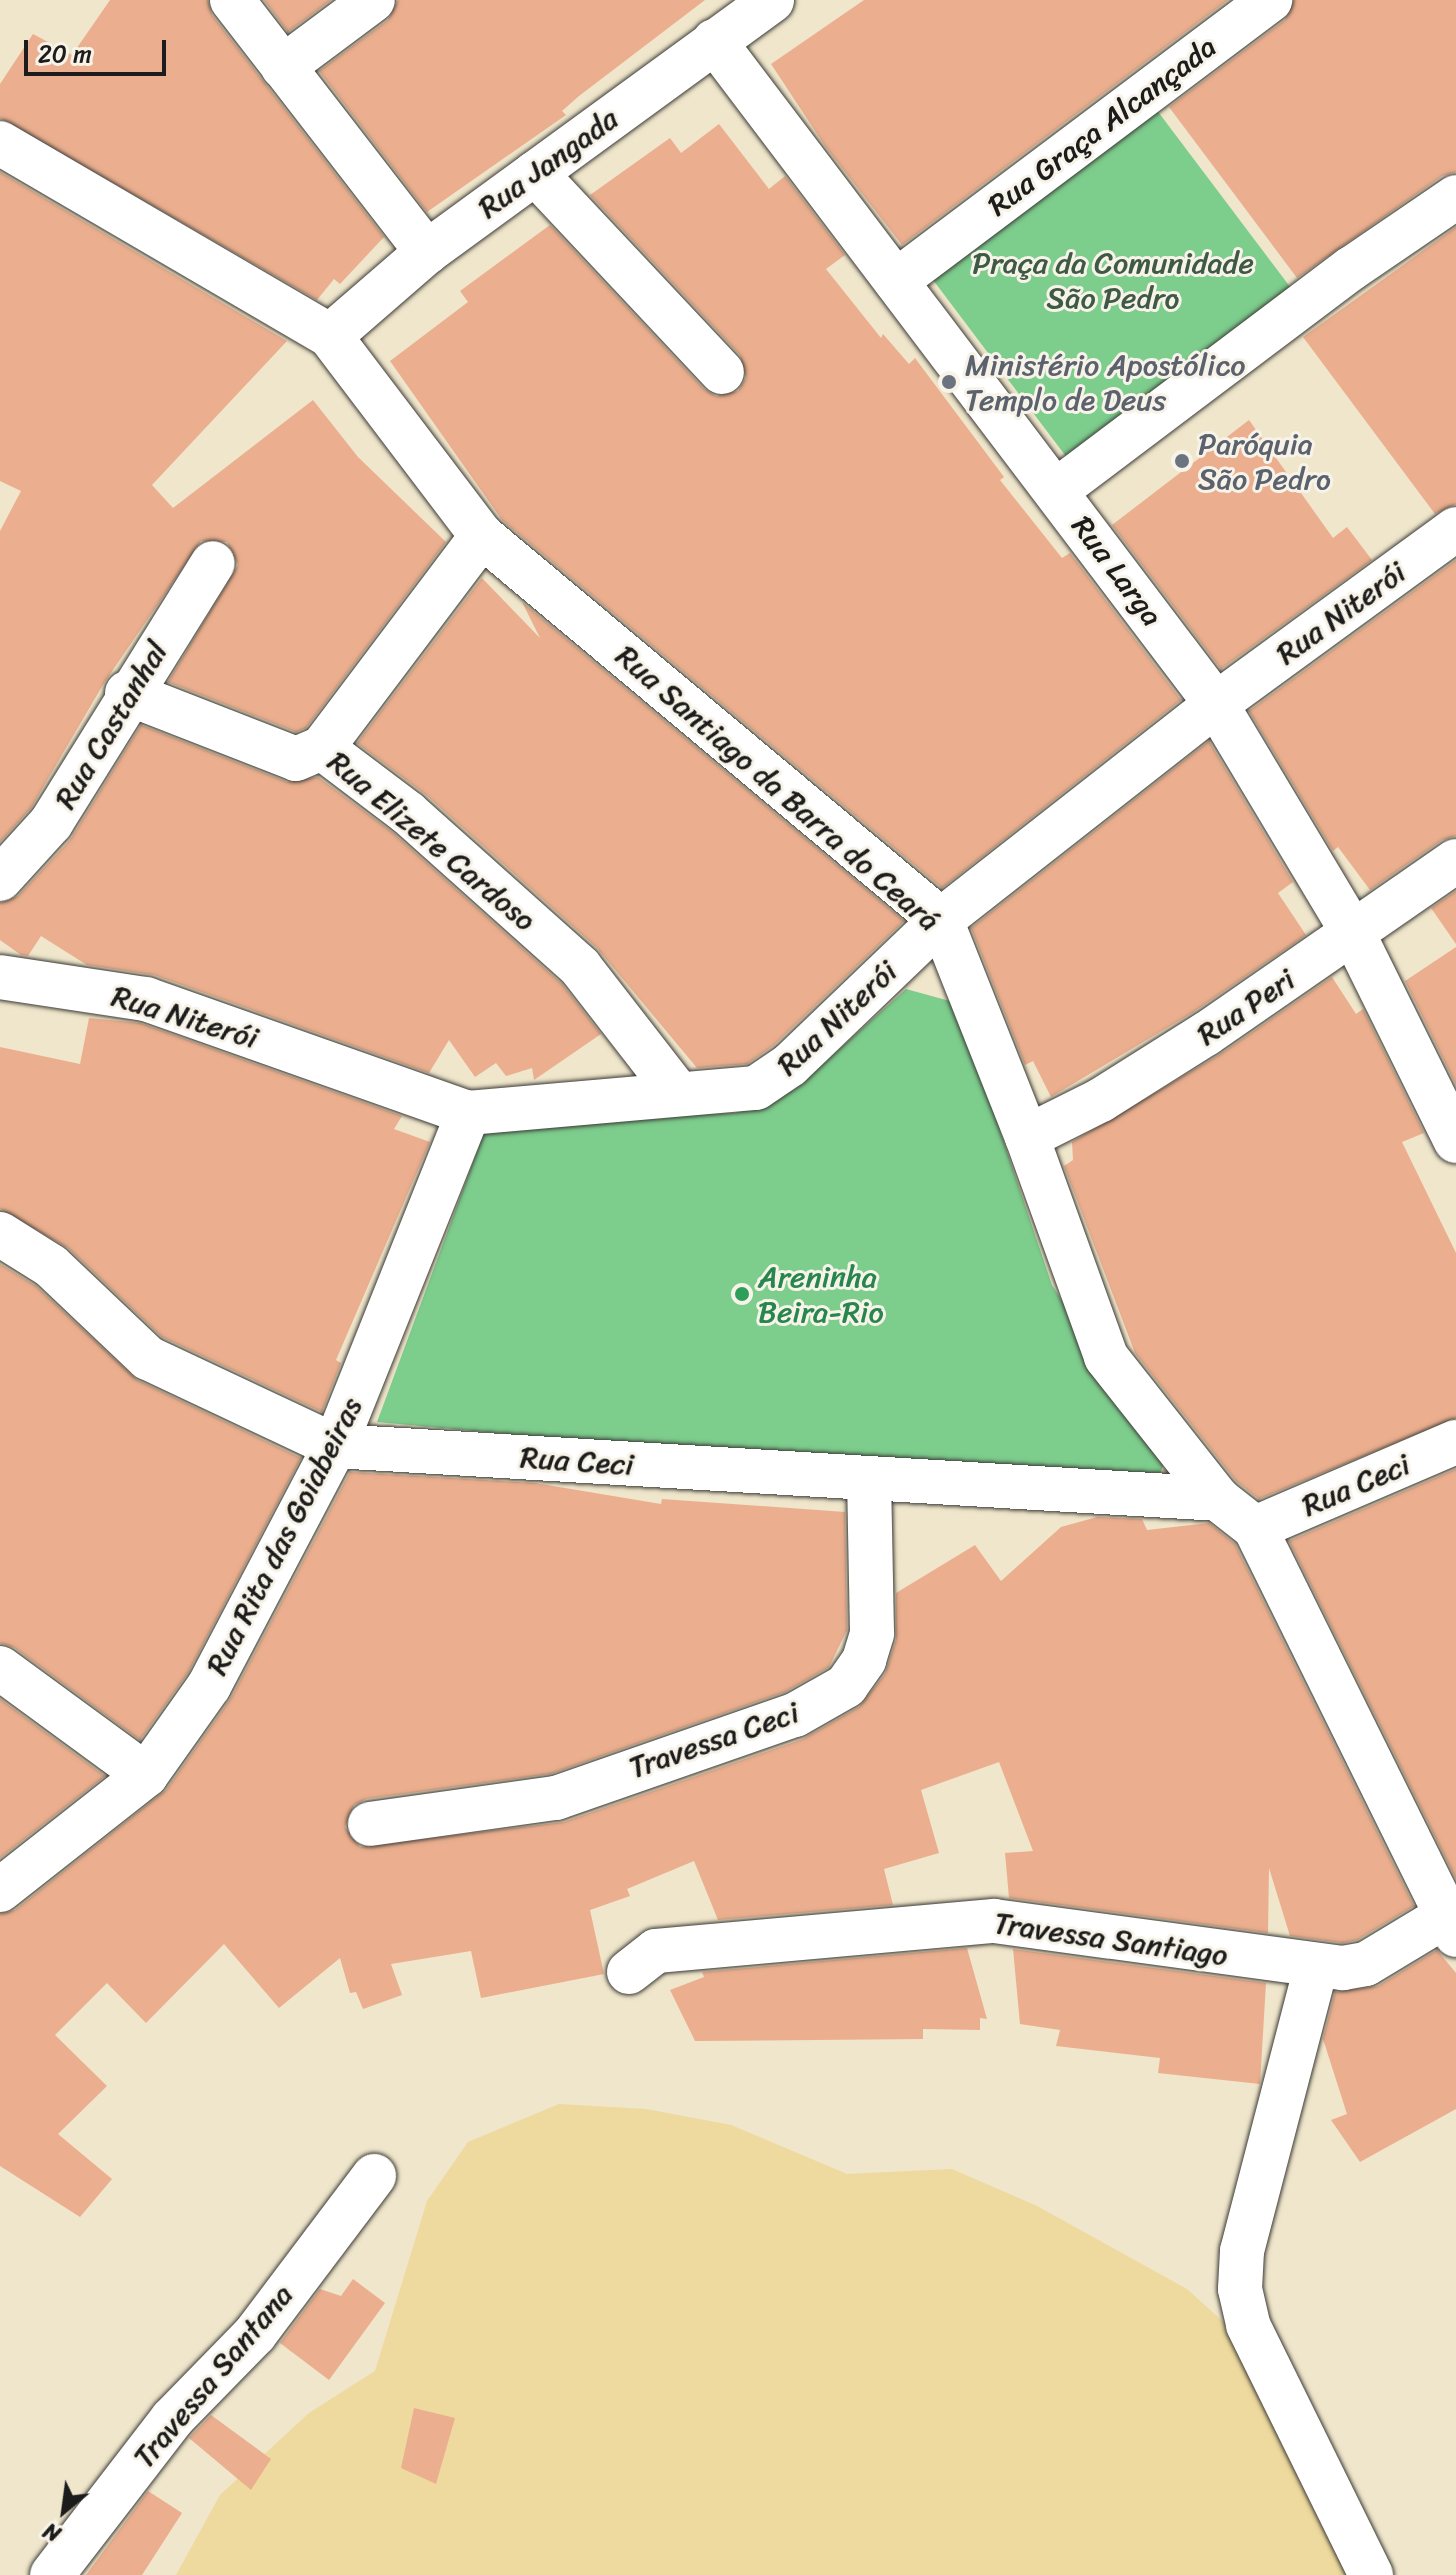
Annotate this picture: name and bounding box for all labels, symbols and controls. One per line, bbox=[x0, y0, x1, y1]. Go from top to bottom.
scale bar bbox=[28, 24, 170, 74]
street label: Rua Graça Alcançada bbox=[981, 28, 1223, 224]
text: 20 m bbox=[38, 33, 92, 75]
street label: Rua Jangada bbox=[471, 100, 625, 226]
park label: Praça da Comunidade São Pedro bbox=[972, 245, 1254, 316]
place label: Ministério Apostólico Templo de Deus bbox=[965, 347, 1246, 418]
marker: Ministério Apostólico Templo de Deus bbox=[940, 373, 958, 391]
place label: Paróquia São Pedro bbox=[1198, 426, 1332, 496]
marker: Paróquia São Pedro bbox=[1173, 452, 1191, 470]
street label: Rua Larga bbox=[1064, 509, 1170, 633]
street label: Rua Niterói bbox=[1270, 554, 1412, 672]
street label: Rua Castanhal bbox=[47, 635, 175, 815]
street label: Rua Santiago da Barra do Ceará bbox=[609, 637, 947, 939]
street label: Rua Elizete Cardoso bbox=[321, 744, 543, 938]
street label: Rua Niterói bbox=[770, 953, 904, 1083]
street label: Rua Peri bbox=[1190, 961, 1302, 1053]
street label: Rua Niterói bbox=[108, 978, 262, 1056]
place label: Areninha Beira-Rio bbox=[758, 1259, 884, 1330]
marker: Areninha Beira-Rio bbox=[733, 1285, 751, 1303]
street label: Rua Rita das Goiabeiras bbox=[198, 1390, 370, 1682]
street label: Rua Ceci bbox=[519, 1439, 635, 1483]
street label: Rua Ceci bbox=[1296, 1446, 1416, 1524]
street label: Travessa Ceci bbox=[624, 1694, 804, 1786]
street label: Travessa Santiago bbox=[991, 1905, 1231, 1973]
street label: Travessa Santana bbox=[126, 2277, 300, 2475]
north arrow bbox=[24, 2471, 104, 2551]
text: N bbox=[36, 2512, 68, 2553]

